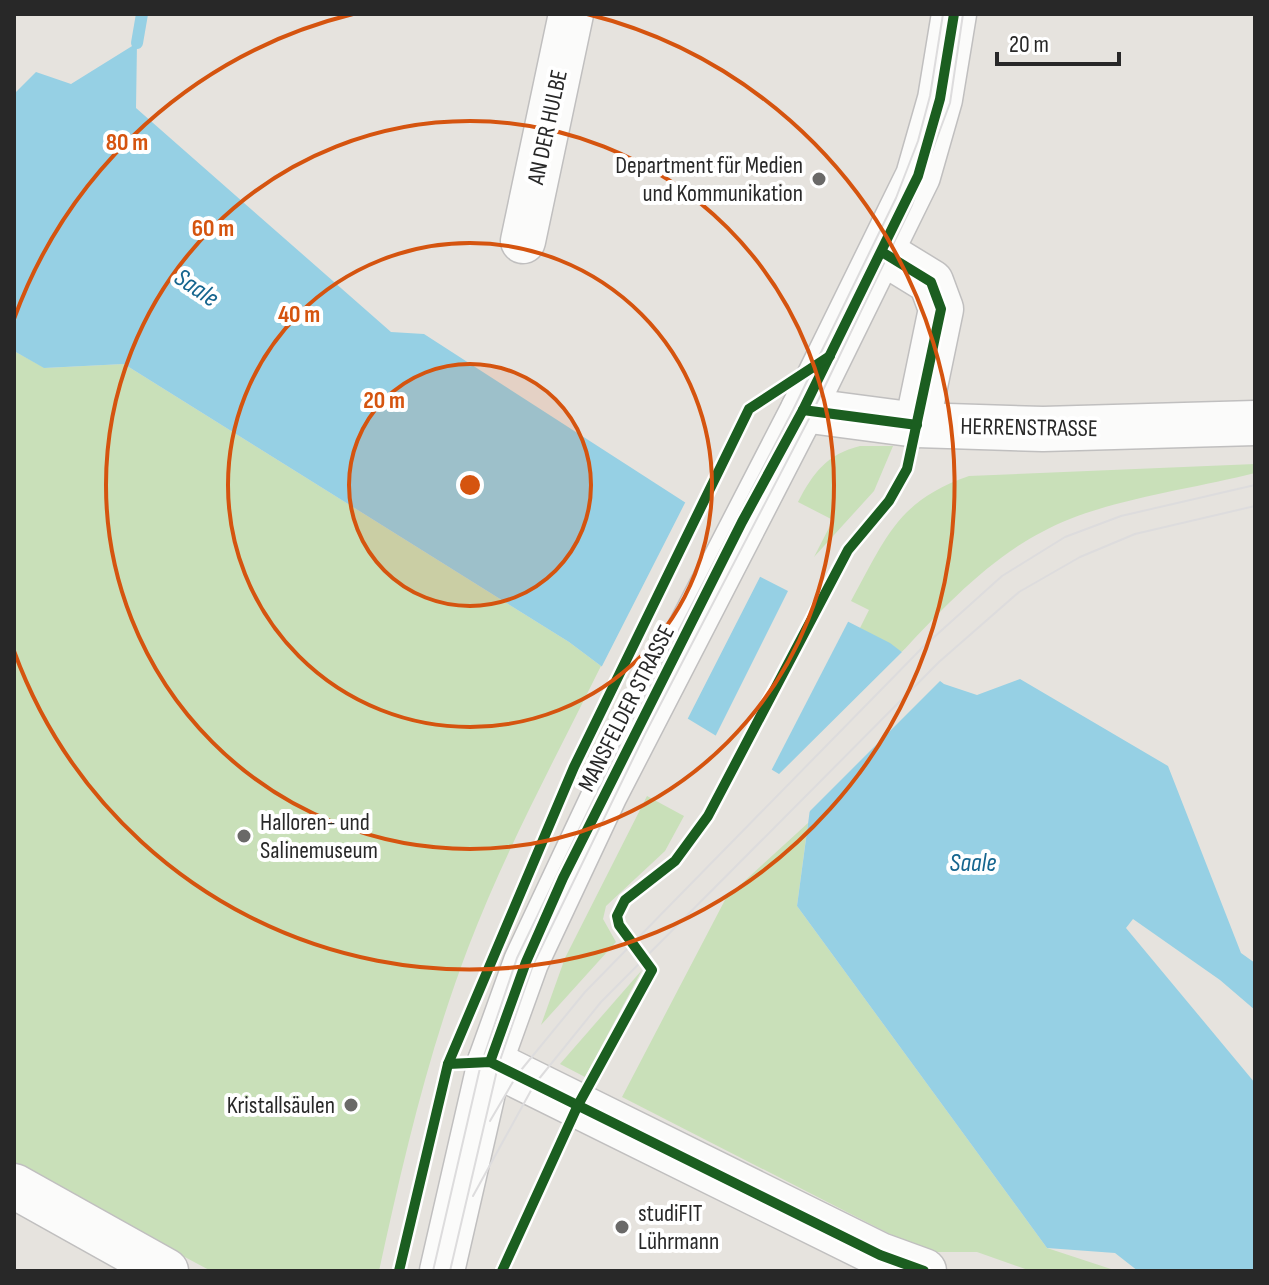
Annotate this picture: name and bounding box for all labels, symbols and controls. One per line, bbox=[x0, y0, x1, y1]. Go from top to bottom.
scale bar bbox=[997, 16, 1119, 66]
text: 20 m bbox=[1009, 30, 1049, 59]
street label: AN DER HULBE bbox=[521, 67, 574, 188]
text: 80 m bbox=[106, 128, 148, 157]
place label: Department für Medien und Kommunikation bbox=[615, 151, 803, 208]
marker: Department für Medien und Kommunikation bbox=[810, 170, 828, 188]
text: 60 m bbox=[192, 214, 234, 243]
water label: Saale bbox=[168, 262, 224, 314]
text: 40 m bbox=[278, 300, 320, 329]
text: 20 m bbox=[363, 386, 405, 415]
street label: HERRENSTRASSE bbox=[960, 412, 1098, 443]
centre of rings bbox=[456, 471, 484, 499]
street label: MANSFELDER STRASSE bbox=[572, 620, 681, 796]
place label: Halloren- und Salinemuseum bbox=[260, 808, 378, 865]
marker: Halloren- und Salinemuseum bbox=[235, 827, 253, 845]
water label: Saale bbox=[950, 848, 996, 879]
place label: Kristallsäulen bbox=[227, 1091, 335, 1120]
marker: Kristallsäulen bbox=[342, 1096, 360, 1114]
place label: studiFIT Lührmann bbox=[638, 1199, 719, 1256]
marker: studiFIT Lührmann bbox=[613, 1218, 631, 1236]

